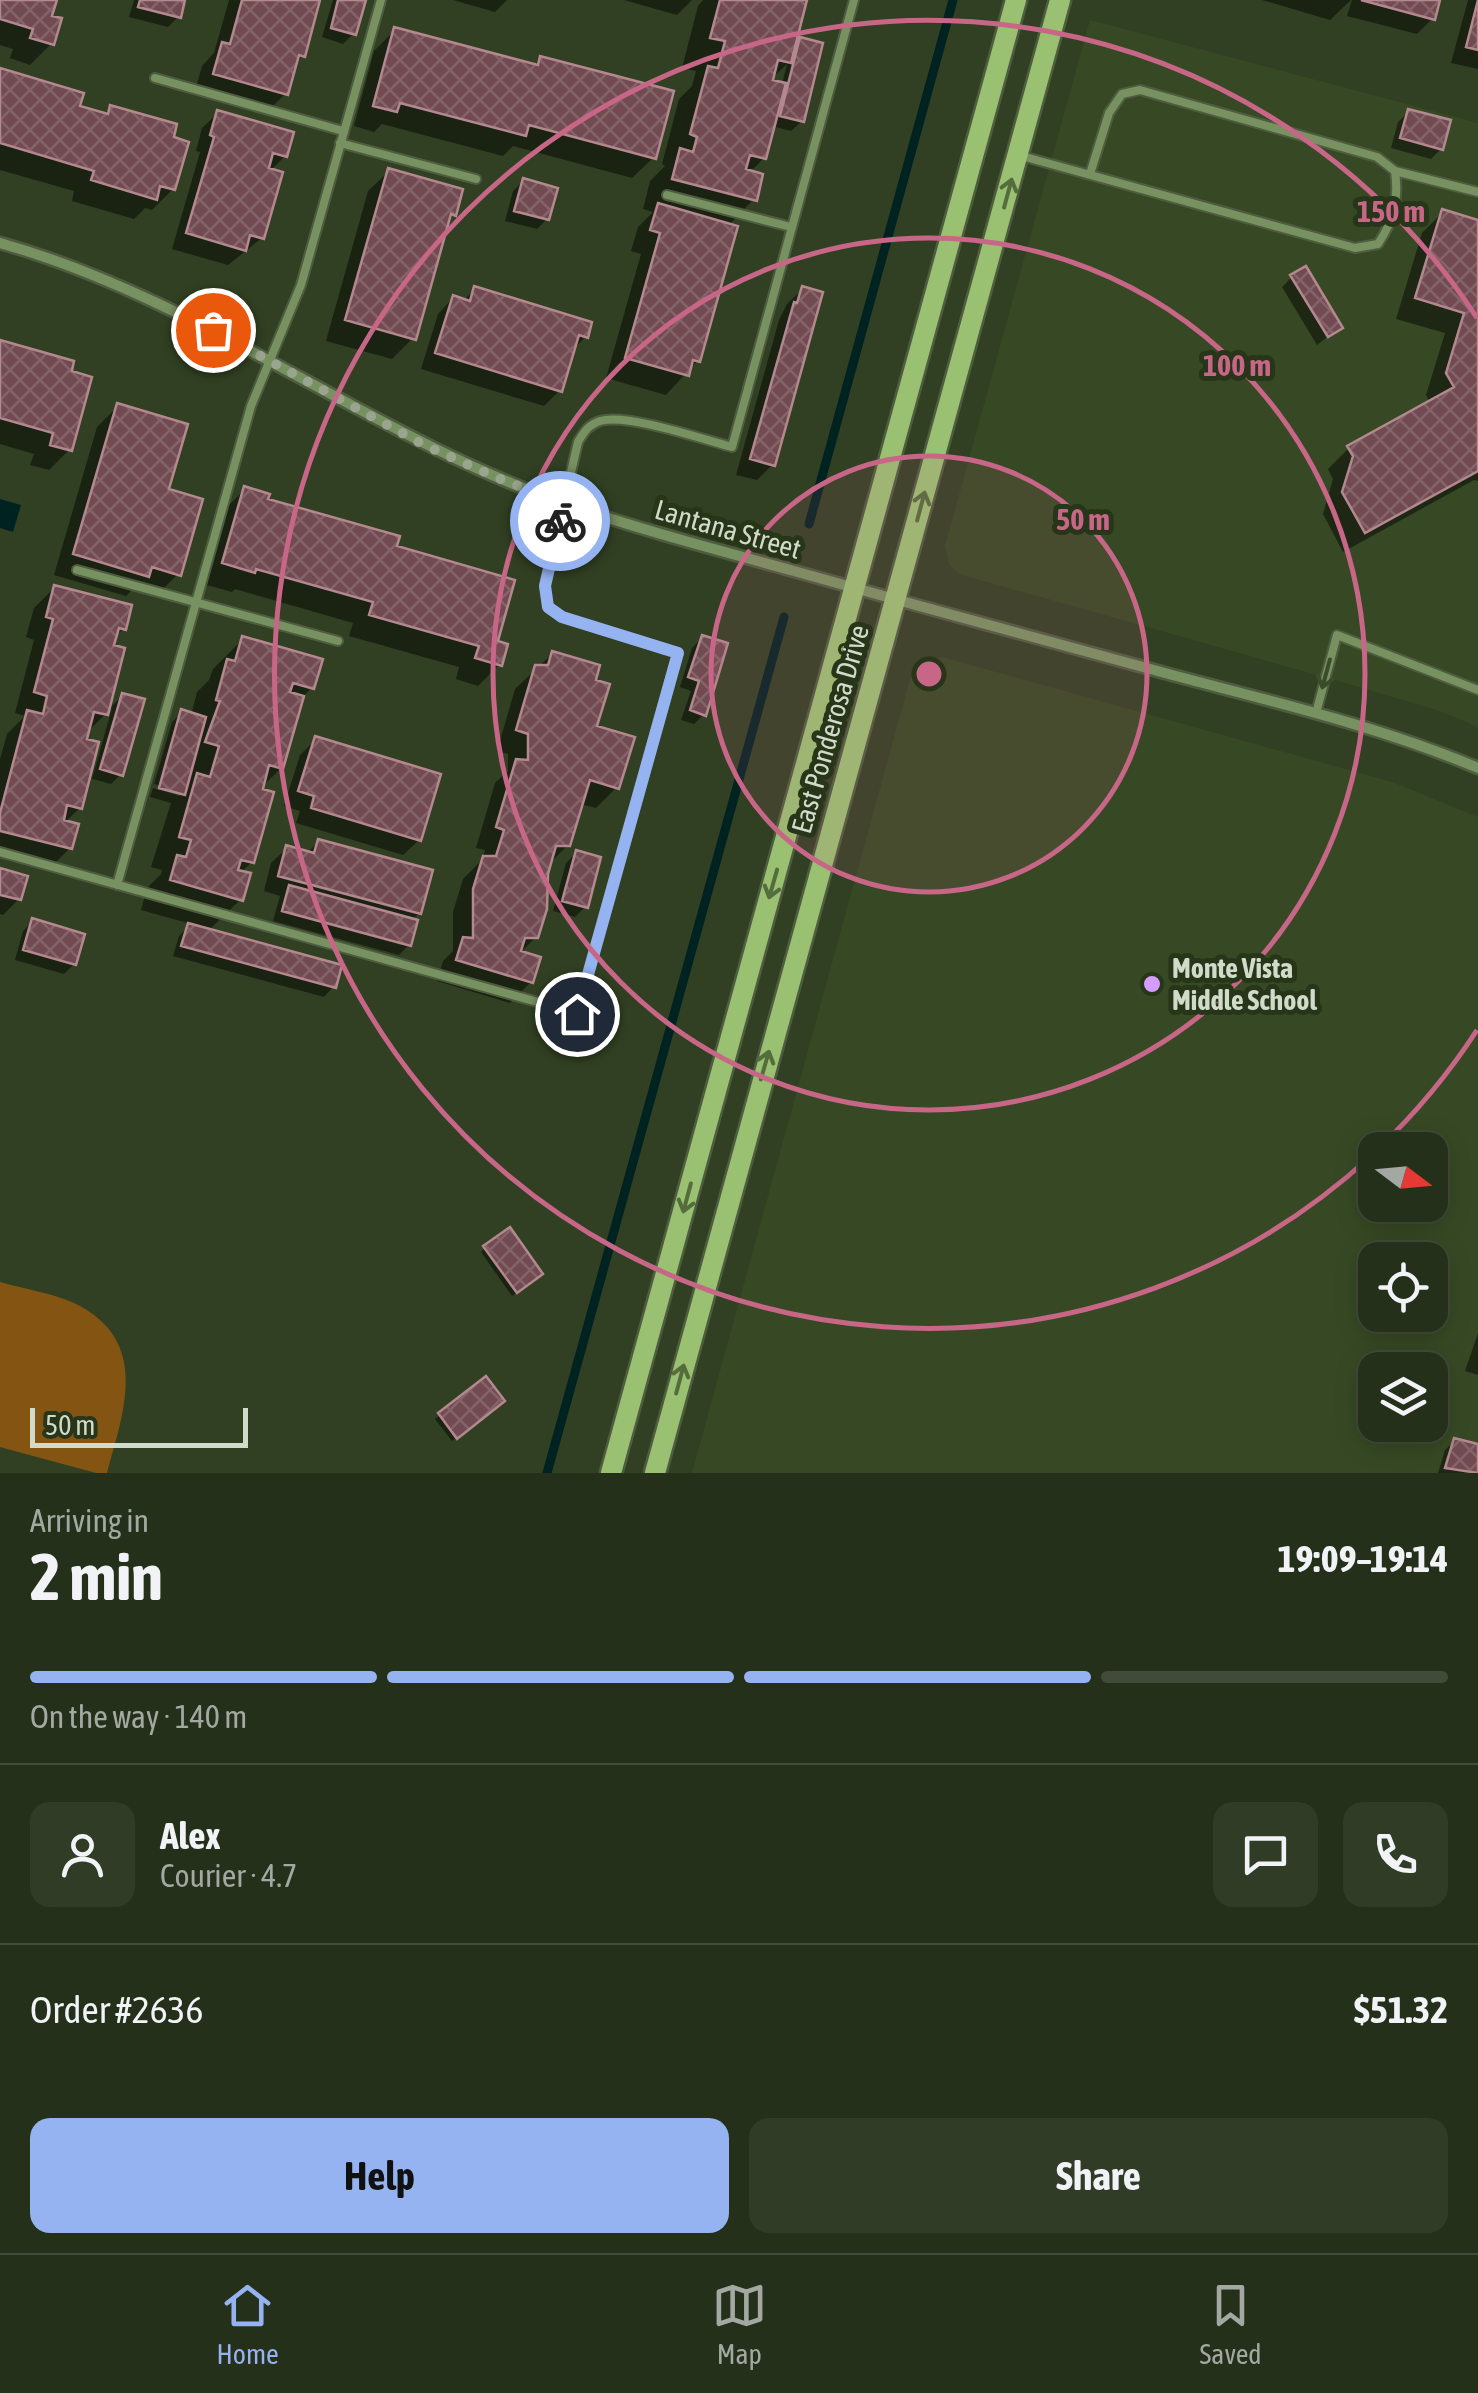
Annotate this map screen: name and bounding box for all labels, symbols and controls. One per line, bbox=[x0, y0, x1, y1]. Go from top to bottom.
one-way arrow bbox=[1000, 177, 1018, 209]
text: 150 m bbox=[1357, 194, 1425, 228]
pin bbox=[171, 288, 256, 373]
icon: bag bbox=[186, 303, 241, 358]
text: 100 m bbox=[1203, 348, 1271, 382]
courier bbox=[510, 471, 610, 571]
one-way arrow bbox=[913, 491, 931, 522]
street label: Lantana Street bbox=[651, 493, 805, 565]
icon: bike bbox=[533, 494, 588, 549]
text: 50 m bbox=[1056, 502, 1110, 536]
street label: East Ponderosa Drive bbox=[785, 621, 875, 837]
centre of rings bbox=[911, 656, 947, 692]
one-way arrow bbox=[1316, 658, 1335, 689]
one-way arrow bbox=[762, 868, 781, 900]
place label: Monte Vista Middle School bbox=[1172, 952, 1317, 1016]
pin bbox=[535, 972, 620, 1057]
marker: Monte Vista Middle School bbox=[1141, 973, 1163, 995]
icon: home bbox=[550, 987, 605, 1042]
one-way arrow bbox=[757, 1050, 775, 1081]
north arrow bbox=[1358, 1132, 1448, 1222]
map controls bbox=[1358, 1132, 1448, 1442]
one-way arrow bbox=[676, 1182, 695, 1213]
button: locate bbox=[1358, 1242, 1448, 1332]
button: layers bbox=[1358, 1352, 1448, 1442]
one-way arrow bbox=[671, 1364, 690, 1395]
scale bar bbox=[30, 1403, 248, 1448]
text: 50 m bbox=[45, 1409, 95, 1441]
text: Arriving in bbox=[30, 1502, 149, 1539]
text: 19:09–19:14 bbox=[1278, 1537, 1448, 1580]
text: 2 min bbox=[30, 1539, 163, 1614]
text: On the way · 140 m bbox=[30, 1698, 247, 1735]
button: person bbox=[30, 1802, 135, 1907]
button: chat bbox=[1213, 1802, 1318, 1907]
button: phone bbox=[1343, 1802, 1448, 1907]
text: Alex bbox=[160, 1814, 221, 1857]
text: Courier · 4.7 bbox=[160, 1857, 297, 1894]
text: Order #2636 bbox=[30, 1988, 203, 2031]
text: $51.32 bbox=[1354, 1988, 1448, 2031]
button: Help bbox=[30, 2118, 729, 2233]
button: Share bbox=[749, 2118, 1448, 2233]
tab: Home bbox=[216, 2278, 279, 2370]
tab: Map bbox=[712, 2278, 767, 2370]
tab: Saved bbox=[1200, 2278, 1262, 2370]

